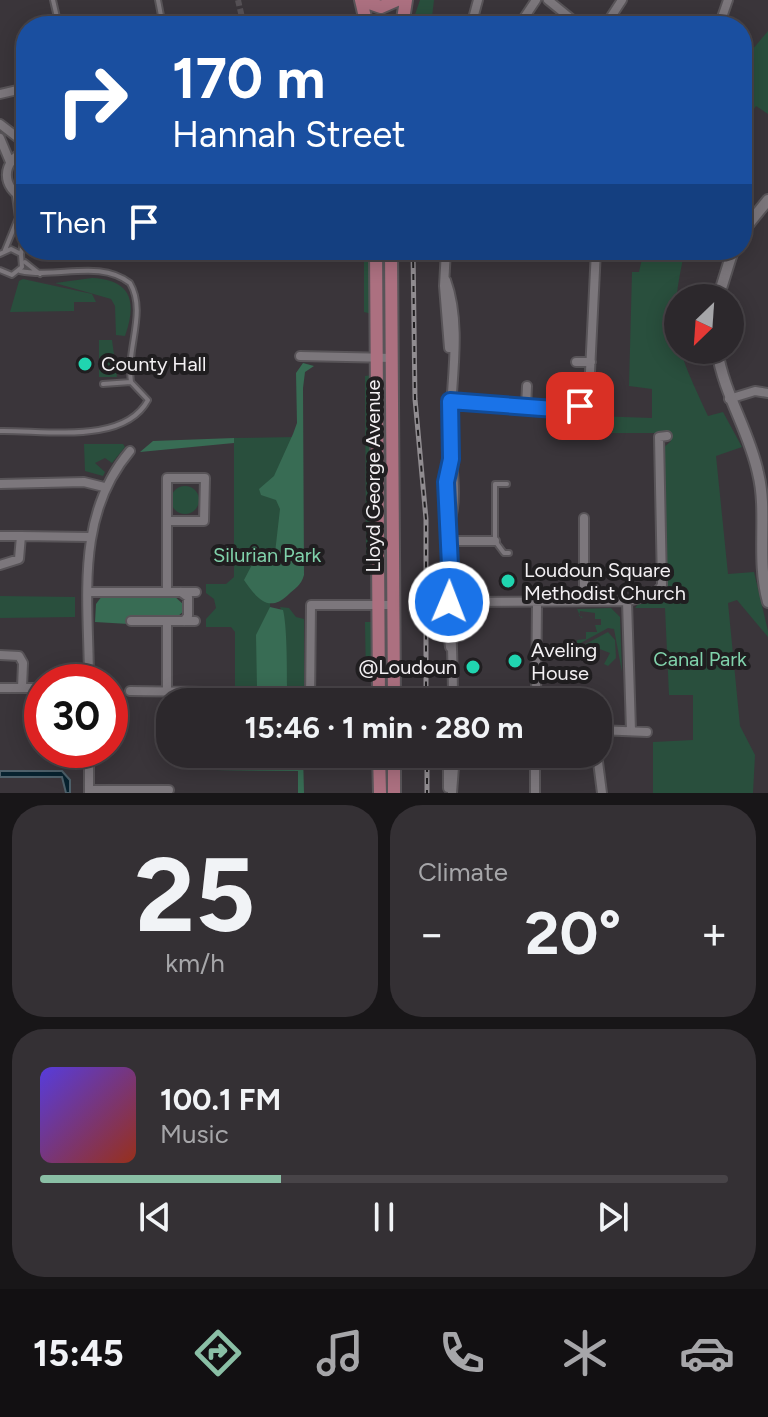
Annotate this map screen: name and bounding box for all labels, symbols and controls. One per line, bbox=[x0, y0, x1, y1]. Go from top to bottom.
text: 170 m bbox=[172, 45, 325, 112]
icon: right bbox=[40, 48, 144, 152]
text: Hannah Street bbox=[172, 113, 406, 156]
icon: arrive bbox=[122, 200, 166, 244]
text: Then bbox=[40, 204, 106, 241]
north arrow bbox=[664, 284, 744, 364]
map controls bbox=[664, 284, 744, 364]
place label: County Hall bbox=[101, 352, 206, 376]
marker: County Hall bbox=[76, 355, 94, 373]
pin bbox=[546, 372, 614, 440]
street label: Lloyd George Avenue bbox=[361, 380, 385, 572]
icon: arrive bbox=[558, 384, 602, 428]
park label: Silurian Park bbox=[213, 543, 321, 567]
place label: Loudoun Square Methodist Church bbox=[524, 558, 686, 605]
position arrow bbox=[407, 560, 491, 644]
marker: Loudoun Square Methodist Church bbox=[499, 572, 517, 590]
place label: Aveling House bbox=[531, 638, 597, 685]
park label: Canal Park bbox=[653, 647, 747, 671]
marker: Aveling House bbox=[506, 652, 524, 670]
place label: @Loudoun bbox=[358, 655, 457, 679]
marker: @Loudoun bbox=[464, 658, 482, 676]
speed limit sign: 30 bbox=[24, 664, 128, 768]
text: 15:46 · 1 min · 280 m bbox=[245, 709, 524, 746]
text: 25 bbox=[135, 832, 255, 957]
text: Climate bbox=[418, 856, 508, 888]
text: 20° bbox=[525, 897, 621, 969]
text: − bbox=[418, 907, 445, 960]
text: + bbox=[701, 907, 728, 960]
text: km/h bbox=[165, 947, 225, 979]
text: 100.1 FM bbox=[160, 1081, 281, 1118]
text: Music bbox=[160, 1118, 229, 1150]
icon: previous bbox=[133, 1195, 177, 1239]
icon: pause bbox=[362, 1195, 406, 1239]
icon: next bbox=[591, 1195, 635, 1239]
icon: directions bbox=[190, 1325, 246, 1381]
icon: music bbox=[312, 1325, 368, 1381]
icon: phone bbox=[434, 1325, 490, 1381]
icon: climate bbox=[557, 1325, 613, 1381]
icon: car bbox=[679, 1325, 735, 1381]
text: 15:45 bbox=[33, 1332, 124, 1375]

